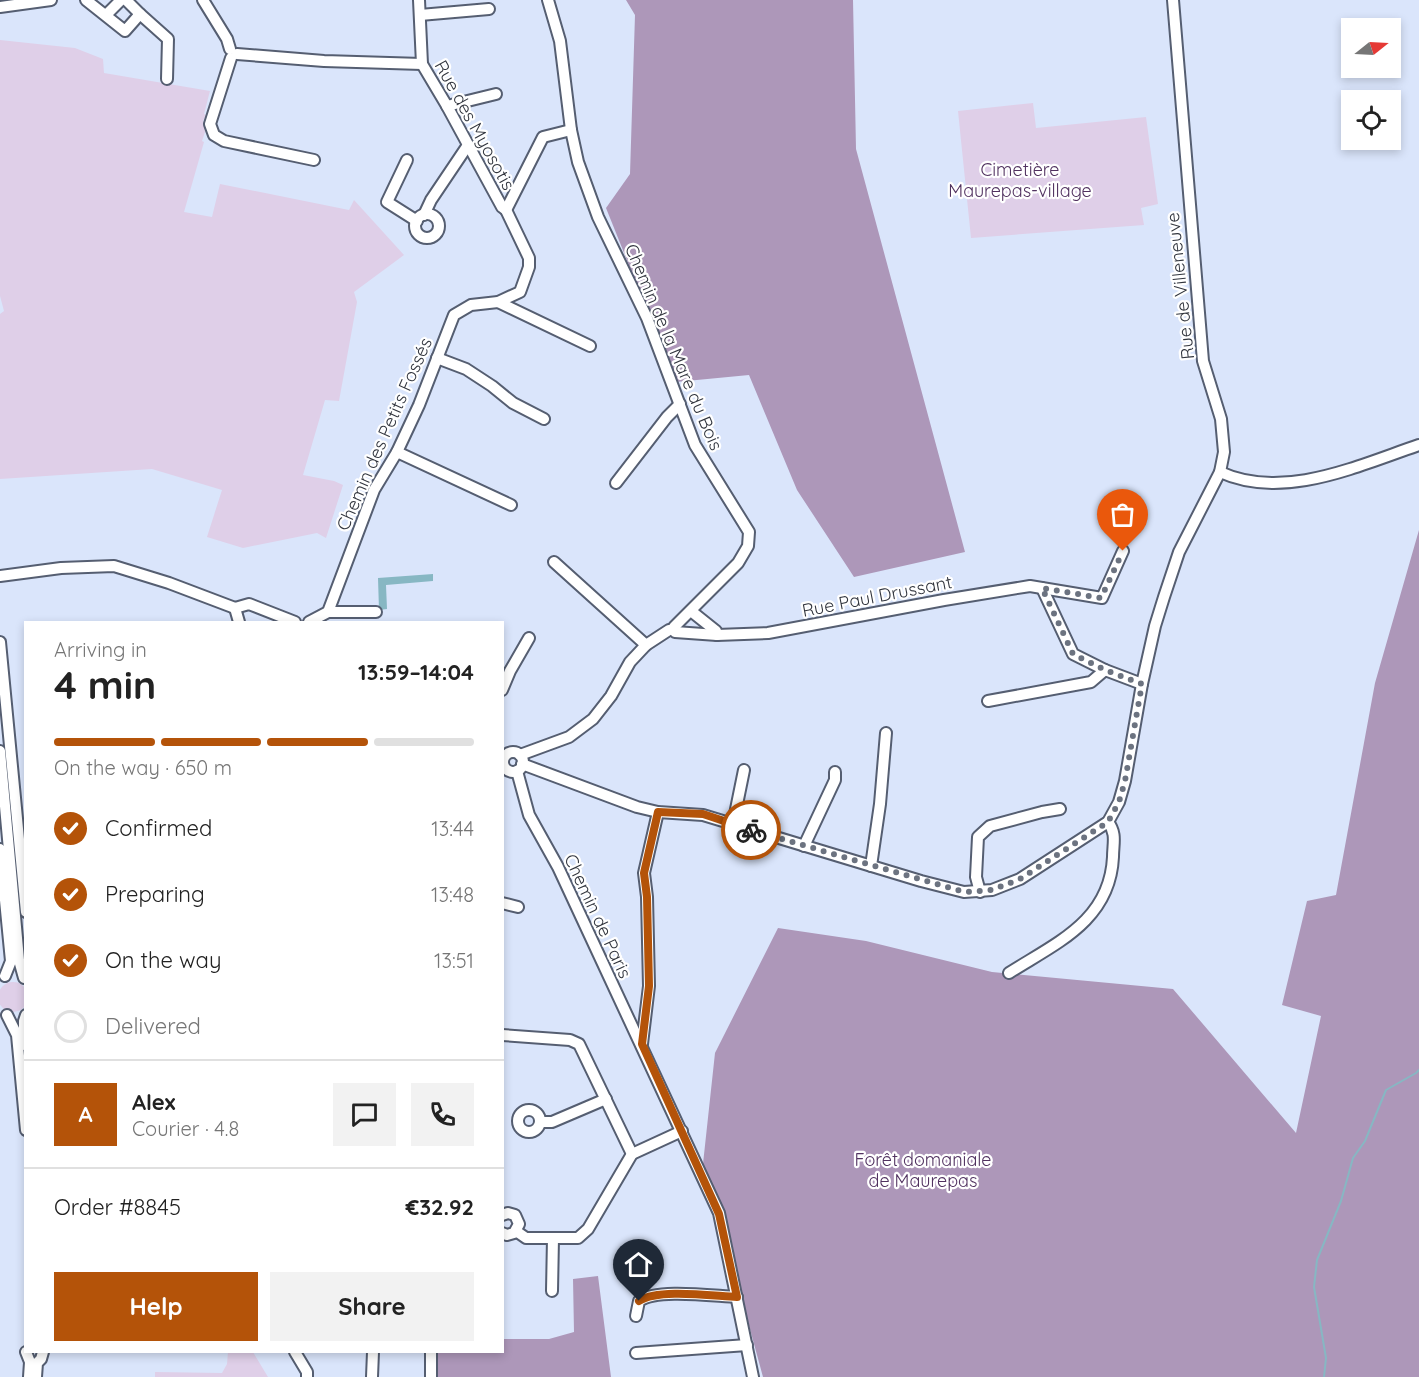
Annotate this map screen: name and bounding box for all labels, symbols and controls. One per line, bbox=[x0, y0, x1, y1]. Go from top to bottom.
north arrow bbox=[1341, 18, 1401, 78]
map controls bbox=[1341, 18, 1401, 150]
street label: Rue des Myosotis bbox=[430, 56, 520, 194]
button: locate bbox=[1341, 90, 1401, 150]
park label: Cimetière Maurepas-village bbox=[948, 158, 1092, 202]
street label: Rue de Villeneuve bbox=[1161, 211, 1199, 361]
street label: Chemin de la Mare du Bois bbox=[620, 240, 728, 454]
street label: Chemin des Petits Fossés bbox=[331, 334, 437, 534]
pin bbox=[1097, 489, 1148, 551]
icon: bag bbox=[1106, 498, 1139, 531]
street label: Rue Paul Drussant bbox=[800, 570, 954, 622]
text: Arriving in bbox=[54, 637, 147, 662]
text: 13:59–14:04 bbox=[358, 658, 474, 686]
text: 4 min bbox=[54, 660, 156, 709]
text: On the way · 650 m bbox=[54, 755, 232, 780]
courier bbox=[721, 800, 781, 860]
icon: check bbox=[54, 812, 87, 845]
text: Confirmed bbox=[105, 814, 212, 842]
icon: bike bbox=[735, 814, 768, 847]
text: 13:44 bbox=[431, 816, 474, 841]
street label: Chemin de Paris bbox=[559, 850, 637, 982]
icon: check bbox=[54, 878, 87, 911]
text: Preparing bbox=[105, 880, 205, 908]
text: 13:48 bbox=[431, 882, 474, 907]
icon: check bbox=[54, 944, 87, 977]
text: On the way bbox=[105, 946, 221, 974]
text: 13:51 bbox=[434, 948, 474, 973]
text: Delivered bbox=[105, 1012, 201, 1040]
button: chat bbox=[333, 1083, 396, 1146]
button: phone bbox=[411, 1083, 474, 1146]
text: Alex bbox=[132, 1088, 175, 1116]
text: A bbox=[78, 1100, 93, 1128]
text: Courier · 4.8 bbox=[132, 1116, 239, 1141]
park label: Forêt domaniale de Maurepas bbox=[855, 1148, 991, 1192]
text: Order #8845 bbox=[54, 1193, 181, 1221]
text: €32.92 bbox=[405, 1193, 474, 1221]
pin bbox=[613, 1239, 664, 1301]
icon: home bbox=[622, 1248, 655, 1281]
button: Help bbox=[54, 1272, 258, 1341]
button: Share bbox=[270, 1272, 474, 1341]

